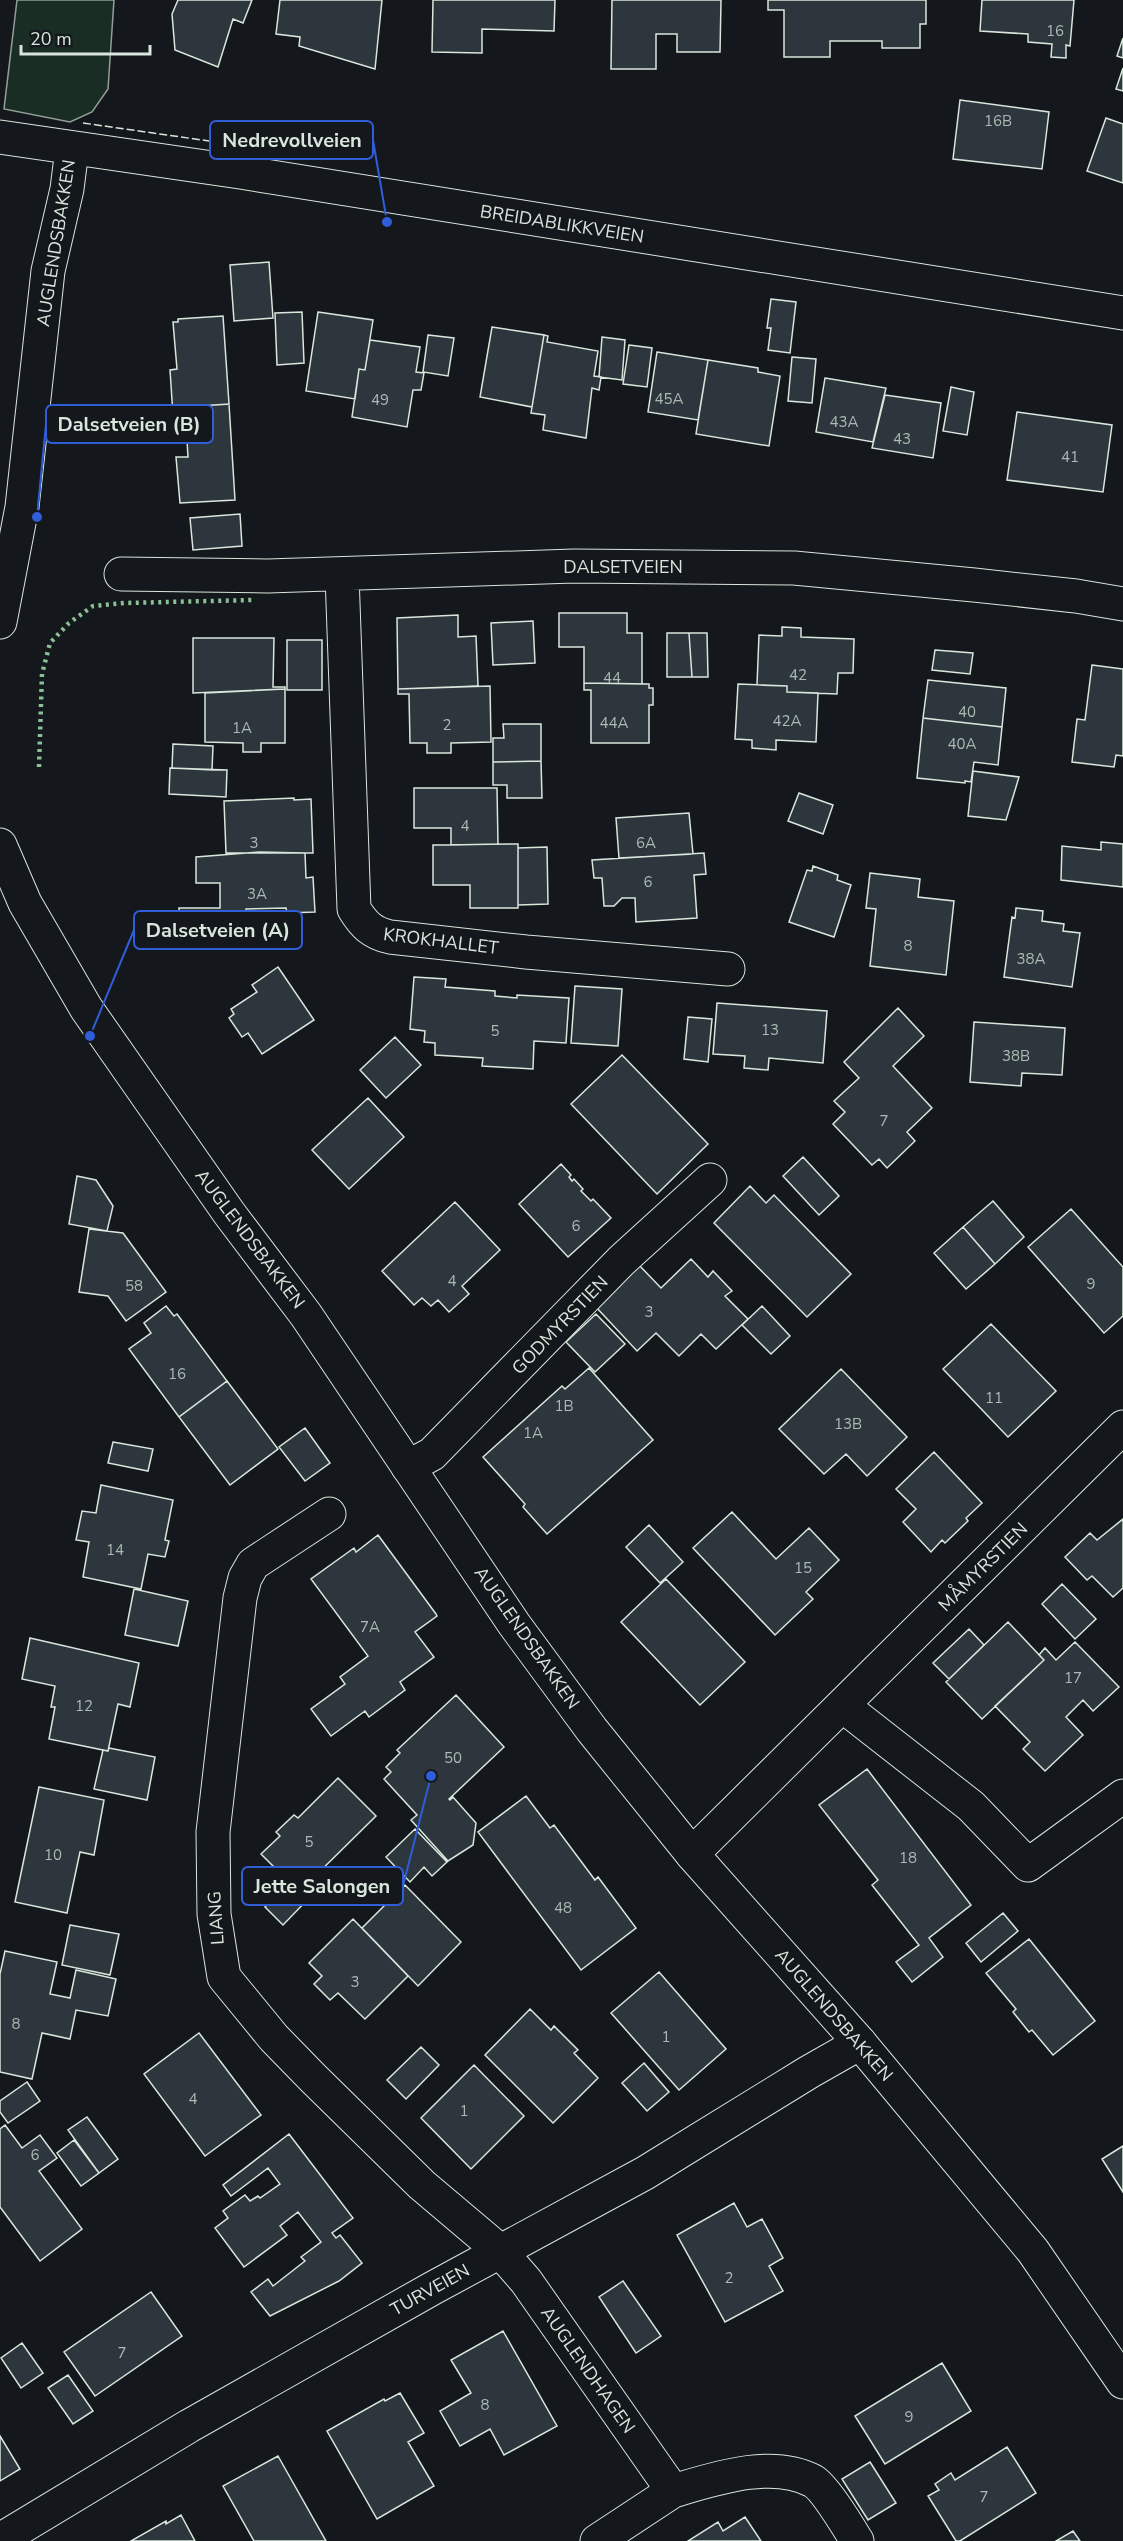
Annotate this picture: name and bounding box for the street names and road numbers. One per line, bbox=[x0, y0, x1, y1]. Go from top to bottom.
street label: AUGLENDSBAKKEN bbox=[31, 158, 81, 328]
street label: BREIDABLIKKVEIEN bbox=[478, 199, 646, 249]
street label: DALSETVEIEN bbox=[563, 555, 683, 579]
street label: KROKHALLET bbox=[382, 922, 500, 960]
street label: AUGLENDSBAKKEN bbox=[190, 1164, 310, 1314]
street label: GODMYRSTIEN bbox=[507, 1270, 613, 1380]
street label: MÅMYRSTIEN bbox=[933, 1517, 1033, 1617]
street label: AUGLENDSBAKKEN bbox=[469, 1562, 585, 1714]
street label: LIANG bbox=[202, 1890, 230, 1946]
street label: AUGLENDSBAKKEN bbox=[770, 1943, 898, 2087]
street label: TURVEIEN bbox=[386, 2258, 474, 2322]
street label: AUGLENDHAGEN bbox=[535, 2302, 641, 2438]

